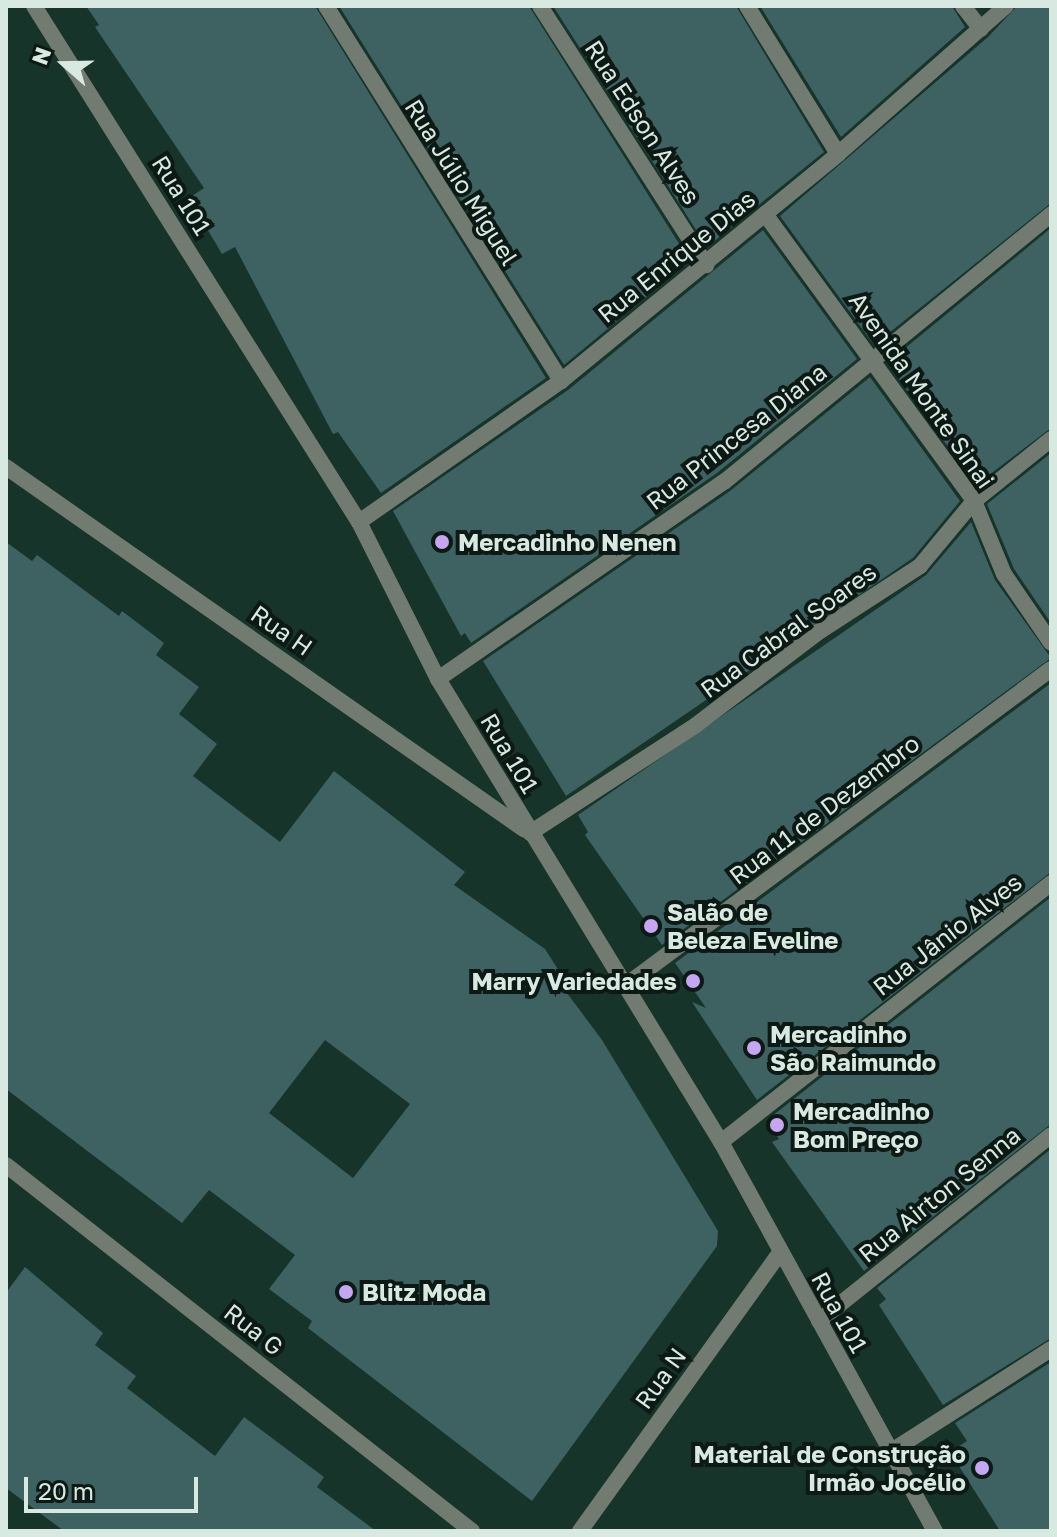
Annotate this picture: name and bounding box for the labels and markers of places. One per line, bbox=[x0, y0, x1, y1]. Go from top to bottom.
place label: Mercadinho Nenen bbox=[458, 528, 677, 556]
marker: Mercadinho Nenen bbox=[433, 533, 451, 551]
place label: Salão de Beleza Eveline bbox=[667, 898, 838, 954]
marker: Salão de Beleza Eveline bbox=[642, 917, 660, 935]
place label: Marry Variedades bbox=[471, 967, 677, 995]
marker: Marry Variedades bbox=[684, 972, 702, 990]
place label: Mercadinho São Raimundo bbox=[770, 1020, 936, 1076]
marker: Mercadinho São Raimundo bbox=[745, 1039, 763, 1057]
place label: Mercadinho Bom Preço bbox=[793, 1097, 930, 1153]
marker: Mercadinho Bom Preço bbox=[768, 1116, 786, 1134]
place label: Blitz Moda bbox=[362, 1278, 486, 1306]
marker: Blitz Moda bbox=[337, 1283, 355, 1301]
place label: Material de Construção Irmão Jocélio bbox=[694, 1440, 966, 1496]
marker: Material de Construção Irmão Jocélio bbox=[973, 1459, 991, 1477]

